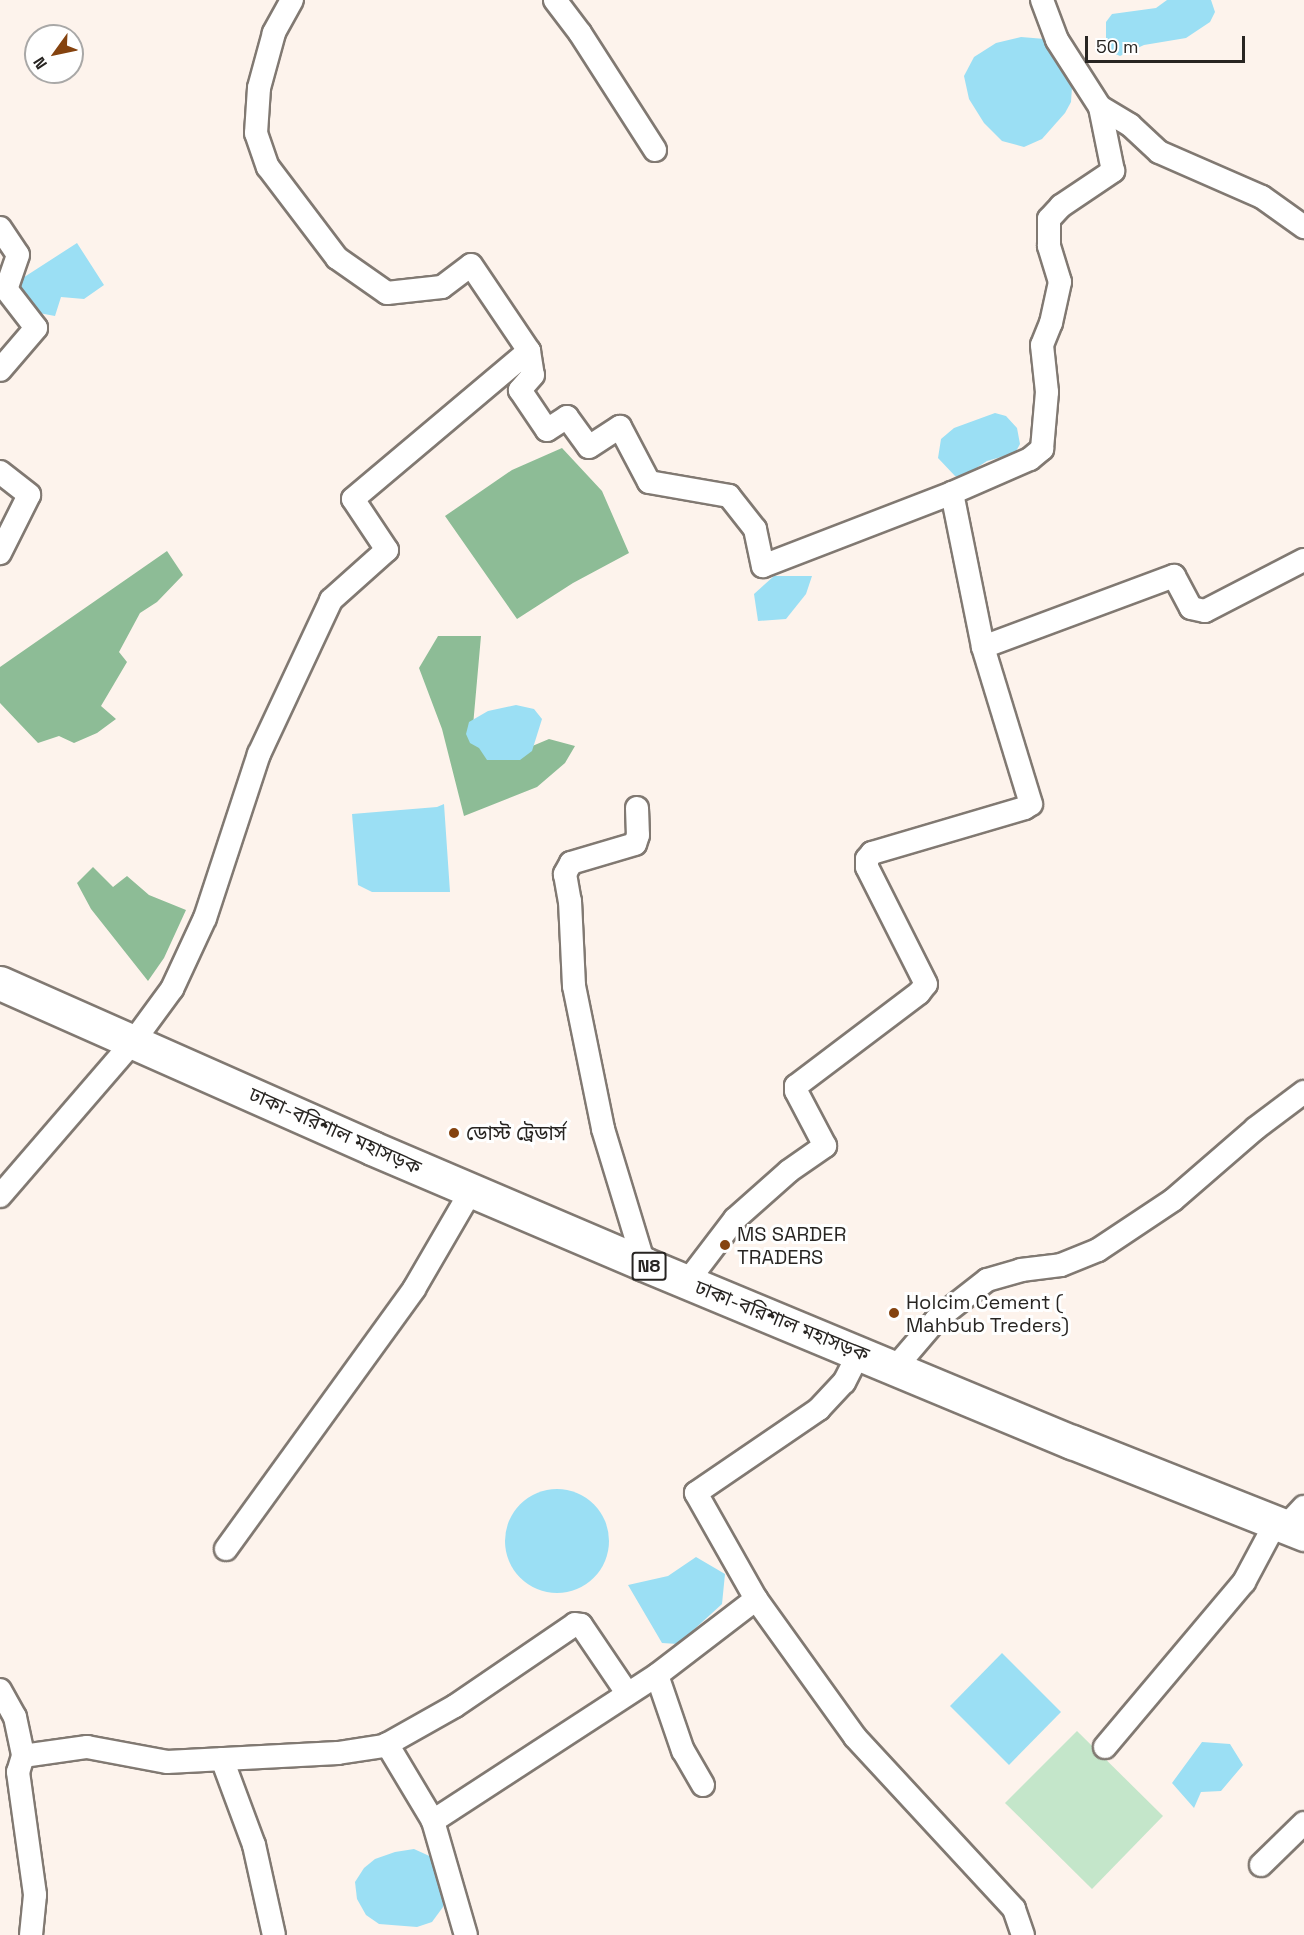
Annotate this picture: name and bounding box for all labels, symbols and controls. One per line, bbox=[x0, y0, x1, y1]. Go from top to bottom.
north arrow bbox=[24, 24, 84, 84]
scale bar bbox=[1088, 24, 1248, 62]
text: 50 m bbox=[1096, 35, 1138, 58]
text: N bbox=[28, 53, 52, 73]
street label: ঢাকা-বরিশাল মহাসড়ক bbox=[245, 1082, 425, 1180]
place label: ডোস্ট ট্রেডার্স bbox=[466, 1121, 566, 1145]
marker: ডোস্ট ট্রেডার্স bbox=[447, 1126, 461, 1140]
place label: MS SARDER TRADERS bbox=[737, 1222, 846, 1269]
marker: MS SARDER TRADERS bbox=[718, 1238, 732, 1252]
road number: N8 bbox=[631, 1251, 667, 1281]
street label: ঢাকা-বরিশাল মহাসড়ক bbox=[691, 1275, 873, 1367]
place label: Holcim Cement ( Mahbub Treders) bbox=[906, 1290, 1070, 1337]
marker: Holcim Cement ( Mahbub Treders) bbox=[887, 1306, 901, 1320]

